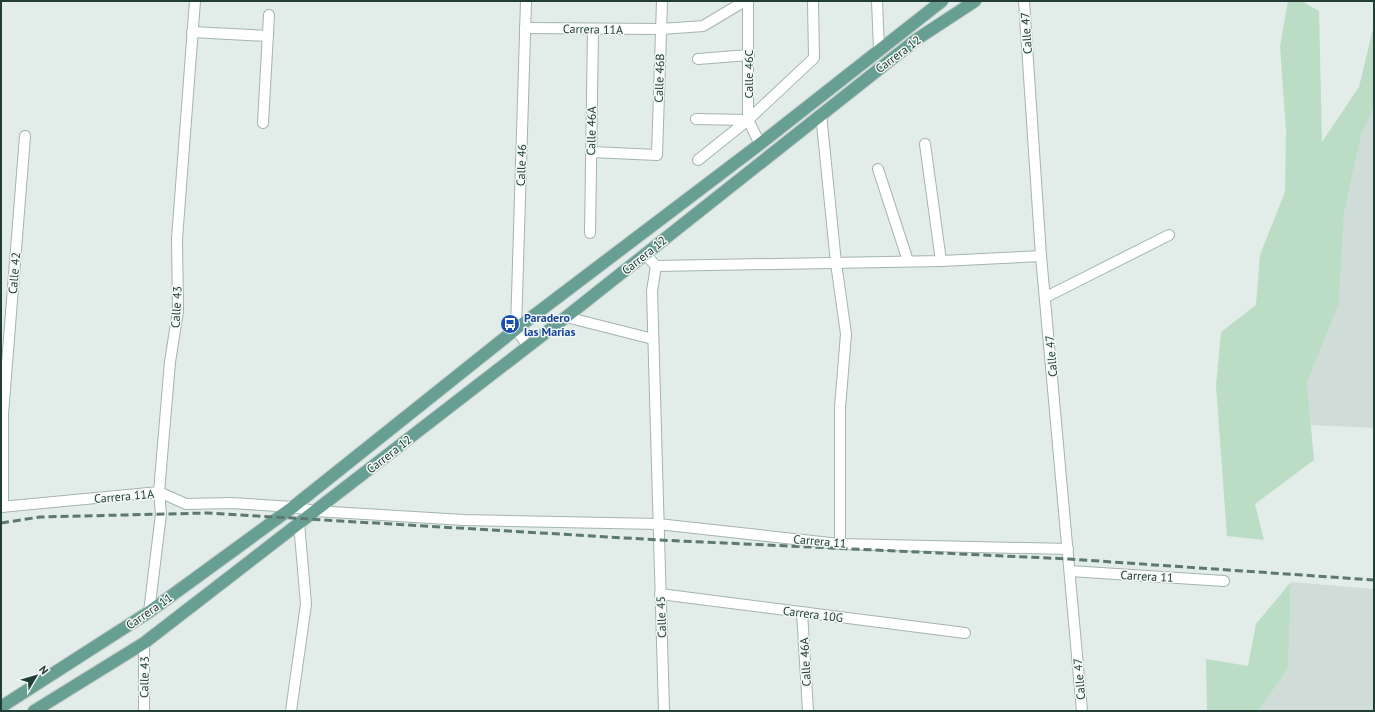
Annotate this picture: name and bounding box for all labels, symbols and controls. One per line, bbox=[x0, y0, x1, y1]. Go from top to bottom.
street label: Calle 47 bbox=[1017, 12, 1035, 54]
street label: Carrera 11A bbox=[563, 21, 623, 37]
street label: Carrera 12 bbox=[872, 32, 924, 76]
street label: Calle 46C bbox=[741, 49, 756, 98]
street label: Calle 46B bbox=[651, 53, 667, 103]
street label: Calle 46A bbox=[583, 106, 599, 156]
street label: Calle 46 bbox=[513, 144, 529, 186]
street label: Carrera 12 bbox=[619, 232, 669, 278]
street label: Calle 42 bbox=[5, 251, 23, 295]
street label: Calle 43 bbox=[167, 286, 185, 328]
place label: Paradero las Marias bbox=[524, 310, 576, 339]
bus stop icon: Paradero las Marias bbox=[499, 313, 521, 335]
street label: Calle 47 bbox=[1042, 334, 1060, 378]
street label: Carrera 12 bbox=[363, 432, 415, 476]
street label: Carrera 11A bbox=[93, 486, 155, 506]
street label: Carrera 11 bbox=[793, 531, 847, 551]
street label: Carrera 11 bbox=[1120, 567, 1174, 585]
street label: Carrera 11 bbox=[123, 590, 175, 632]
street label: Calle 45 bbox=[653, 596, 669, 638]
street label: Carrera 10G bbox=[782, 603, 844, 625]
street label: Calle 46A bbox=[796, 637, 814, 687]
north arrow bbox=[16, 656, 56, 696]
street label: Calle 43 bbox=[136, 656, 152, 698]
street label: Calle 47 bbox=[1070, 657, 1088, 701]
text: N bbox=[36, 663, 52, 677]

